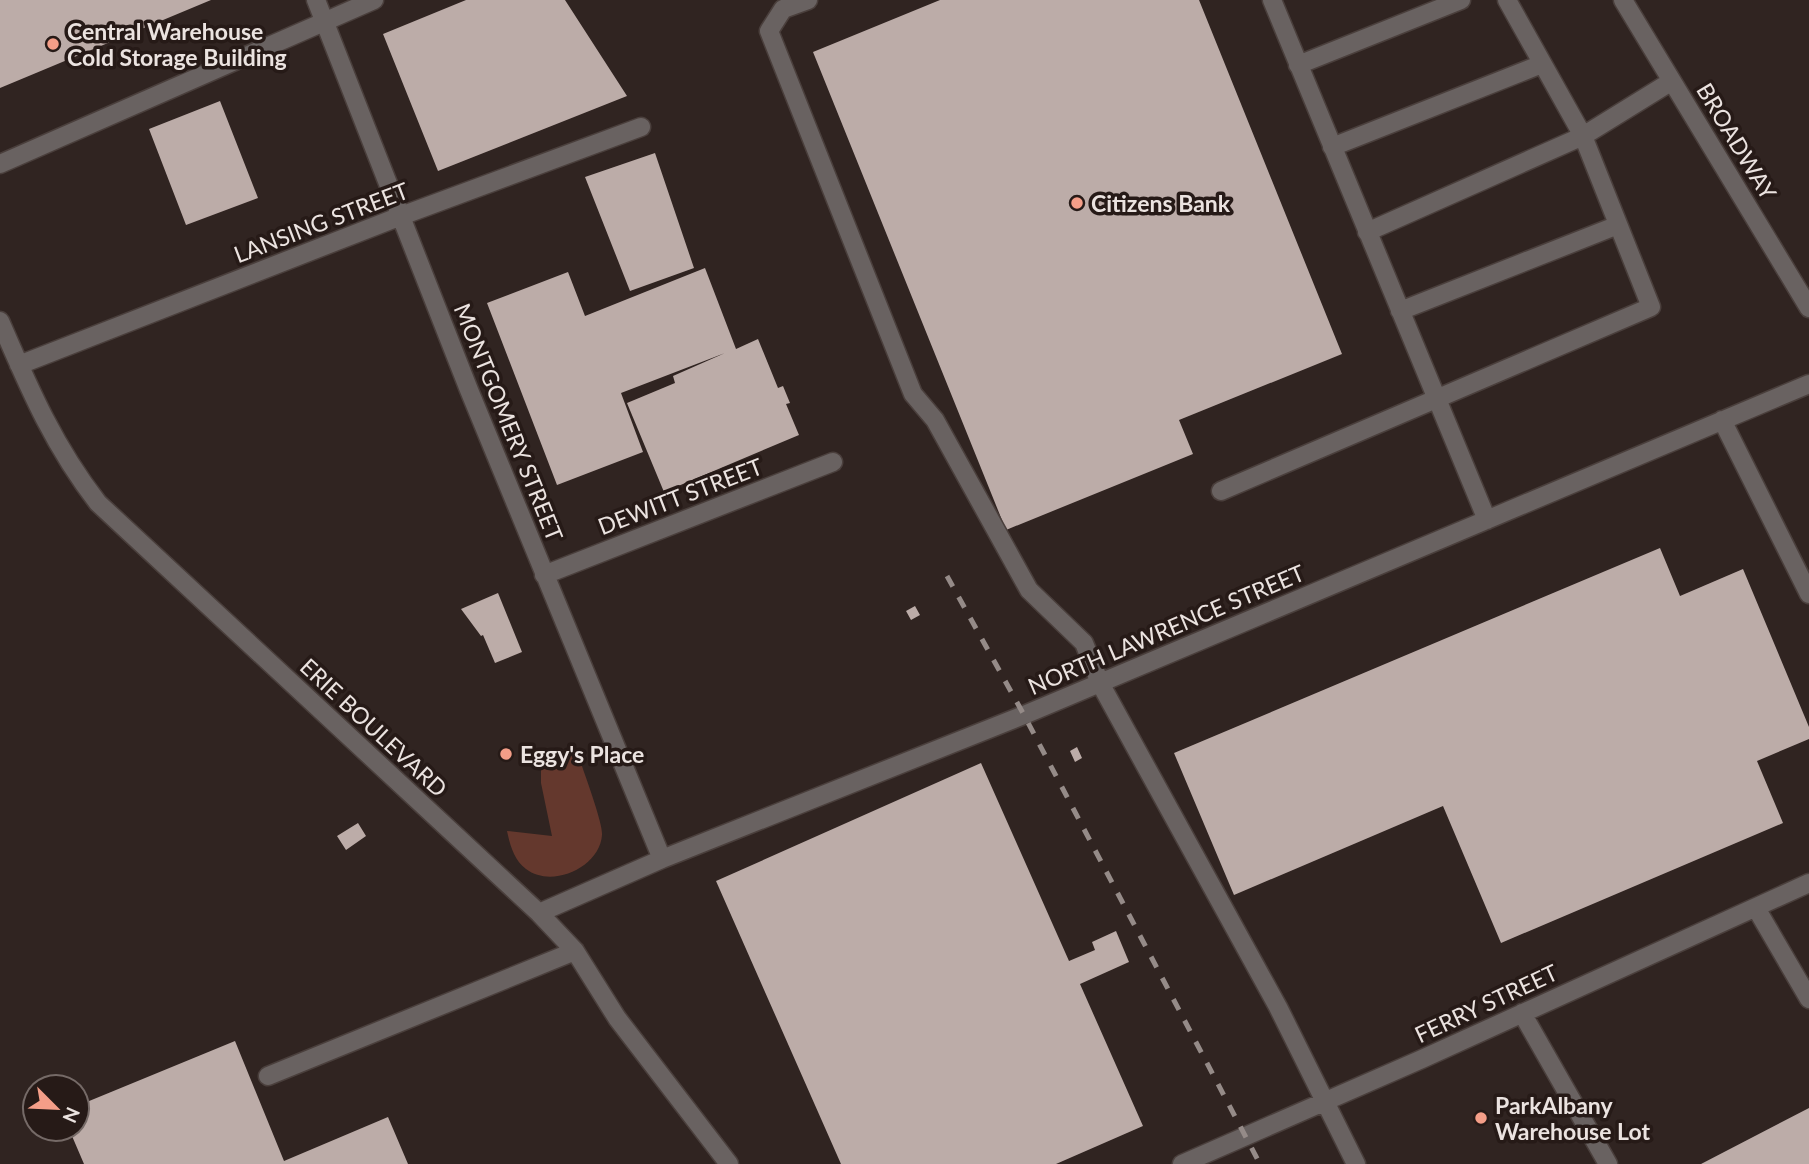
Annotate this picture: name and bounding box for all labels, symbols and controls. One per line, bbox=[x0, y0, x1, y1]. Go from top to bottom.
place label: Central Warehouse Cold Storage Building bbox=[67, 17, 287, 71]
marker: Central Warehouse Cold Storage Building bbox=[45, 36, 61, 52]
street label: BROADWAY bbox=[1691, 78, 1783, 205]
street label: LANSING STREET bbox=[230, 176, 413, 268]
place label: Citizens Bank bbox=[1091, 189, 1231, 217]
marker: Citizens Bank bbox=[1069, 195, 1085, 211]
street label: MONTGOMERY STREET bbox=[448, 299, 570, 545]
street label: DEWITT STREET bbox=[594, 452, 767, 540]
street label: NORTH LAWRENCE STREET bbox=[1024, 558, 1309, 700]
street label: ERIE BOULEVARD bbox=[295, 652, 453, 802]
place label: Eggy's Place bbox=[520, 740, 644, 768]
marker: Eggy's Place bbox=[498, 746, 514, 762]
street label: FERRY STREET bbox=[1410, 958, 1562, 1048]
north arrow bbox=[21, 1073, 91, 1143]
place label: ParkAlbany Warehouse Lot bbox=[1495, 1091, 1650, 1145]
text: N bbox=[59, 1104, 85, 1126]
marker: ParkAlbany Warehouse Lot bbox=[1473, 1110, 1489, 1126]

